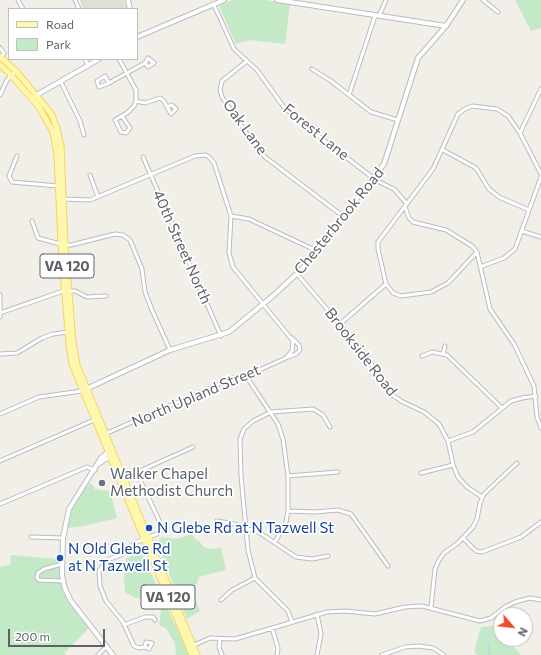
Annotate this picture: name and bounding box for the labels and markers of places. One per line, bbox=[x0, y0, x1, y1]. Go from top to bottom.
place label: Walker Chapel Methodist Church bbox=[110, 465, 233, 500]
marker: Walker Chapel Methodist Church bbox=[97, 478, 107, 488]
place label: N Glebe Rd at N Tazwell St bbox=[157, 519, 334, 537]
marker: N Glebe Rd at N Tazwell St bbox=[144, 523, 154, 533]
place label: N Old Glebe Rd at N Tazwell St bbox=[68, 540, 170, 575]
marker: N Old Glebe Rd at N Tazwell St bbox=[55, 553, 65, 563]

